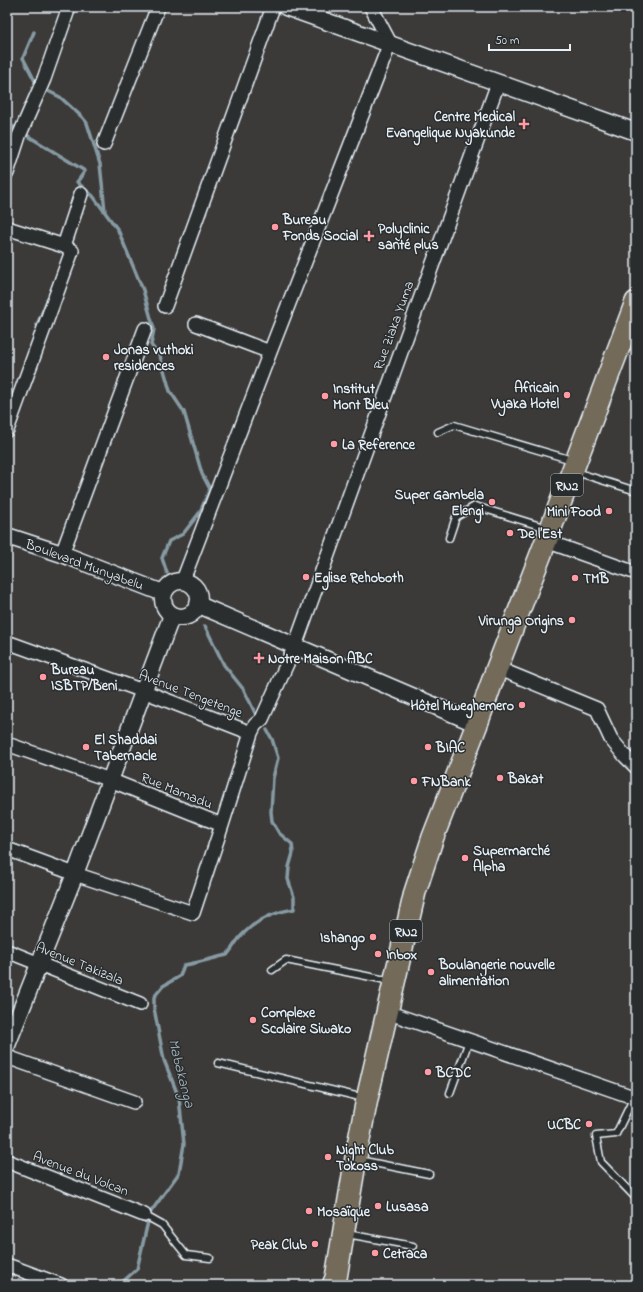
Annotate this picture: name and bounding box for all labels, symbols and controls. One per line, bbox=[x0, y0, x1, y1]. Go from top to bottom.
scale bar bbox=[489, 26, 570, 52]
text: 50 m bbox=[495, 32, 519, 50]
place label: Centre Medical Evangelique Nyakunde bbox=[386, 107, 516, 146]
marker: Centre Medical Evangelique Nyakunde bbox=[518, 118, 530, 130]
place label: Bureau Fonds Social bbox=[282, 210, 359, 247]
place label: Polyclinic santé plus bbox=[378, 219, 439, 256]
marker: Bureau Fonds Social bbox=[270, 222, 280, 232]
marker: Polyclinic santé plus bbox=[363, 230, 375, 242]
street label: Rue Ziaka Yuma bbox=[369, 278, 420, 373]
place label: Jonas vuthoki residences bbox=[114, 340, 194, 377]
marker: Jonas vuthoki residences bbox=[101, 352, 111, 362]
place label: Africain Vyaka Hotel bbox=[490, 378, 560, 417]
place label: Institut Mont Bleu bbox=[333, 379, 389, 416]
marker: Africain Vyaka Hotel bbox=[562, 390, 572, 400]
marker: Institut Mont Bleu bbox=[320, 391, 330, 401]
place label: La Reference bbox=[342, 435, 416, 456]
marker: La Reference bbox=[329, 439, 339, 449]
road number: RN2 bbox=[551, 474, 583, 496]
place label: Super Gambela Elengi bbox=[395, 485, 484, 524]
marker: Super Gambela Elengi bbox=[487, 497, 497, 507]
place label: Mini Food bbox=[547, 502, 601, 523]
marker: Mini Food bbox=[604, 506, 614, 516]
place label: De l’Est bbox=[517, 524, 562, 545]
marker: De l’Est bbox=[505, 528, 515, 538]
street label: Boulevard Munyabelu bbox=[21, 534, 147, 598]
place label: Eglise Rehoboth bbox=[314, 568, 404, 591]
place label: TMB bbox=[583, 569, 610, 590]
marker: Eglise Rehoboth bbox=[301, 572, 311, 582]
marker: TMB bbox=[570, 573, 580, 583]
place label: Virunga Origins bbox=[478, 611, 564, 634]
marker: Virunga Origins bbox=[567, 615, 577, 625]
place label: Notre Maison ABC bbox=[268, 649, 373, 670]
marker: Notre Maison ABC bbox=[253, 652, 265, 664]
place label: Bureau ISBTP/Beni bbox=[50, 660, 118, 697]
street label: Avenue Tengetenge bbox=[135, 665, 246, 725]
marker: Bureau ISBTP/Beni bbox=[38, 672, 48, 682]
place label: Hôtel Mweghemero bbox=[410, 696, 514, 719]
marker: Hôtel Mweghemero bbox=[517, 700, 527, 710]
place label: El Shaddai Tabernacle bbox=[94, 730, 158, 767]
place label: BIAC bbox=[435, 738, 465, 759]
marker: El Shaddai Tabernacle bbox=[81, 742, 91, 752]
marker: BIAC bbox=[423, 742, 433, 752]
street label: Rue Mamadu bbox=[137, 767, 216, 815]
place label: Bakat bbox=[507, 769, 544, 790]
place label: FNBank bbox=[421, 772, 471, 793]
marker: Bakat bbox=[495, 773, 505, 783]
marker: FNBank bbox=[409, 776, 419, 786]
place label: Supermarché Alpha bbox=[473, 841, 551, 878]
marker: Supermarché Alpha bbox=[460, 853, 470, 863]
road number: RN2 bbox=[390, 920, 422, 942]
place label: Ishango bbox=[320, 928, 365, 951]
marker: Ishango bbox=[368, 932, 378, 942]
street label: Avenue Takizala bbox=[32, 937, 126, 992]
place label: Inbox bbox=[386, 945, 418, 966]
marker: Inbox bbox=[373, 949, 383, 959]
place label: Boulangerie nouvelle alimentation bbox=[438, 955, 556, 992]
marker: Boulangerie nouvelle alimentation bbox=[426, 967, 436, 977]
place label: Complexe Scolaire Siwako bbox=[261, 1003, 351, 1040]
marker: Complexe Scolaire Siwako bbox=[248, 1015, 258, 1025]
water label: Mabakanga bbox=[161, 1037, 200, 1111]
place label: BCDC bbox=[435, 1063, 471, 1084]
marker: BCDC bbox=[423, 1067, 433, 1077]
place label: UCBC bbox=[547, 1115, 581, 1136]
marker: UCBC bbox=[584, 1119, 594, 1129]
place label: Night Club Tokoss bbox=[336, 1140, 395, 1177]
street label: Avenue du Volcan bbox=[29, 1146, 132, 1202]
marker: Night Club Tokoss bbox=[323, 1152, 333, 1162]
place label: Lusasa bbox=[386, 1197, 429, 1218]
marker: Lusasa bbox=[373, 1201, 383, 1211]
place label: Mosaïque bbox=[317, 1202, 371, 1223]
marker: Mosaïque bbox=[304, 1206, 314, 1216]
place label: Peak Club bbox=[251, 1235, 308, 1256]
marker: Peak Club bbox=[310, 1239, 320, 1249]
place label: Cetraca bbox=[383, 1244, 428, 1265]
marker: Cetraca bbox=[370, 1248, 380, 1258]

